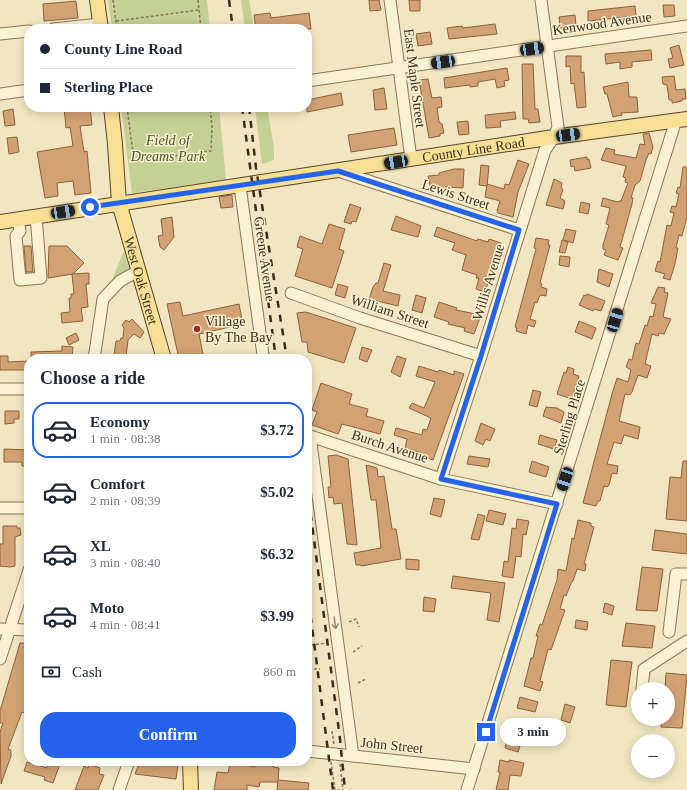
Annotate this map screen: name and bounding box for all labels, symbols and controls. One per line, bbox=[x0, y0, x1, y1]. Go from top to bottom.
street label: Kenwood Avenue bbox=[552, 9, 652, 38]
street label: East Maple Street bbox=[401, 28, 428, 128]
text: County Line Road bbox=[64, 41, 182, 57]
car bbox=[519, 41, 545, 57]
car bbox=[430, 54, 456, 70]
text: Sterling Place bbox=[64, 79, 153, 95]
car bbox=[555, 127, 581, 143]
park label: Field of Dreams Park bbox=[130, 133, 206, 164]
street label: County Line Road bbox=[421, 135, 526, 165]
car bbox=[383, 154, 409, 170]
street label: Lewis Street bbox=[420, 176, 492, 213]
route start bbox=[81, 198, 99, 216]
car bbox=[50, 204, 76, 220]
street label: Greene Avenue bbox=[251, 216, 278, 303]
street label: West Oak Street bbox=[121, 235, 161, 326]
street label: Willis Avenue bbox=[470, 242, 507, 322]
street label: William Street bbox=[349, 292, 431, 331]
car bbox=[606, 307, 624, 333]
place label: Village By The Bay bbox=[205, 314, 272, 345]
marker: Village By The Bay bbox=[192, 324, 202, 334]
text: Choose a ride bbox=[40, 368, 145, 388]
street label: Sterling Place bbox=[551, 378, 588, 457]
icon: car bbox=[42, 412, 78, 448]
text: Economy bbox=[90, 414, 150, 430]
text: $3.72 bbox=[260, 422, 294, 438]
street label: Burch Avenue bbox=[350, 427, 430, 466]
text: 1 min · 08:38 bbox=[90, 431, 160, 446]
car bbox=[556, 466, 574, 492]
icon: car bbox=[42, 474, 78, 510]
text: Comfort bbox=[90, 476, 145, 492]
text: $5.02 bbox=[260, 484, 294, 500]
text: 2 min · 08:39 bbox=[90, 493, 160, 508]
icon: car bbox=[42, 536, 78, 572]
text: XL bbox=[90, 538, 111, 554]
text: $6.32 bbox=[260, 546, 294, 562]
text: 3 min · 08:40 bbox=[90, 555, 160, 570]
icon: car bbox=[42, 598, 78, 634]
text: Moto bbox=[90, 600, 124, 616]
text: $3.99 bbox=[260, 608, 294, 624]
one-way arrow bbox=[331, 616, 339, 629]
text: 4 min · 08:41 bbox=[90, 617, 160, 632]
icon: cash bbox=[40, 661, 62, 683]
text: Cash bbox=[72, 664, 102, 680]
text: 860 m bbox=[263, 664, 296, 679]
map controls bbox=[631, 682, 675, 778]
button: + bbox=[631, 682, 675, 726]
button: Confirm bbox=[40, 712, 296, 758]
callout: 3 min bbox=[500, 718, 566, 746]
route end bbox=[477, 723, 495, 741]
text: 3 min bbox=[517, 724, 549, 739]
button: − bbox=[631, 734, 675, 778]
street label: John Street bbox=[360, 735, 424, 756]

